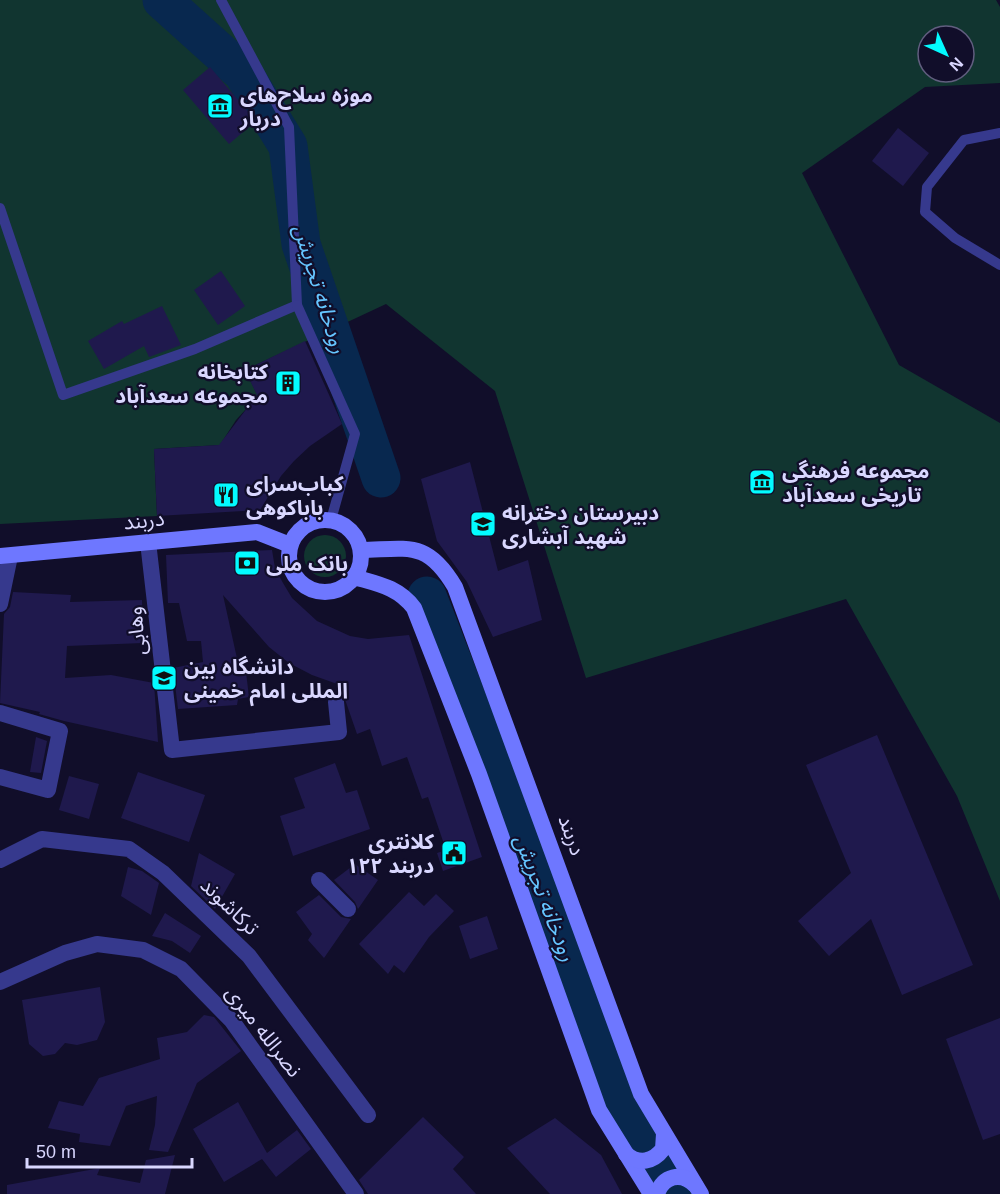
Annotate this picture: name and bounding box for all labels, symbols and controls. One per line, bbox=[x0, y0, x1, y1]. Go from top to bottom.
north arrow bbox=[916, 24, 976, 84]
text: N bbox=[946, 54, 966, 74]
place label: موزه سلاح‌های دربار bbox=[239, 83, 373, 131]
museum icon: موزه سلاح‌های دربار bbox=[205, 91, 235, 121]
water label: رودخانه تجریش bbox=[288, 221, 351, 357]
place label: کتابخانه مجموعه سعدآباد bbox=[115, 360, 268, 408]
building icon: کتابخانه مجموعه سعدآباد bbox=[273, 368, 303, 398]
place label: مجموعه فرهنگی تاریخی سعدآباد bbox=[782, 459, 929, 507]
museum icon: مجموعه فرهنگی تاریخی سعدآباد bbox=[747, 467, 777, 497]
place label: کباب‌سرای باباکوهی bbox=[246, 472, 344, 520]
restaurant icon: کباب‌سرای باباکوهی bbox=[211, 480, 241, 510]
place label: دبیرستان دخترانه شهید آبشاری bbox=[502, 501, 659, 549]
street label: دربند bbox=[122, 506, 166, 535]
school or university icon: دبیرستان دخترانه شهید آبشاری bbox=[468, 509, 498, 539]
bank icon: بانک ملی bbox=[232, 548, 262, 578]
place label: بانک ملی bbox=[266, 552, 348, 576]
street label: وهابی bbox=[122, 605, 151, 656]
place label: دانشگاه بین المللی امام خمینی bbox=[184, 655, 348, 707]
school or university icon: دانشگاه بین المللی امام خمینی bbox=[149, 663, 179, 693]
street label: دربند bbox=[553, 812, 590, 859]
place label: کلانتری ۱۲۲ دربند bbox=[347, 830, 434, 878]
water label: رودخانه تجریش bbox=[508, 831, 581, 965]
public building icon: کلانتری ۱۲۲ دربند bbox=[439, 838, 469, 868]
street label: ترکاشوند bbox=[196, 873, 264, 940]
street label: نصرالله میری bbox=[221, 981, 307, 1082]
scale bar bbox=[27, 1131, 192, 1169]
text: 50 m bbox=[36, 1142, 76, 1162]

